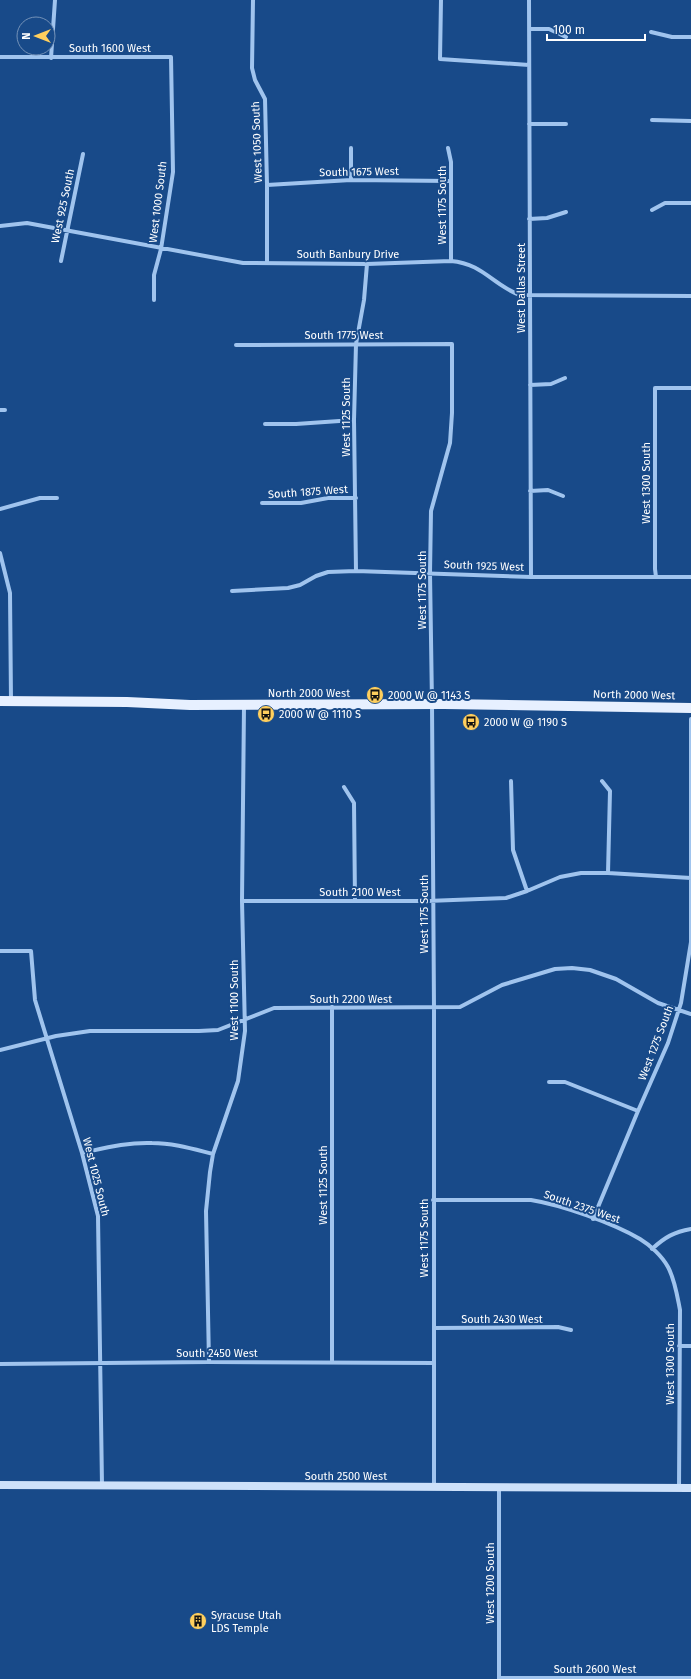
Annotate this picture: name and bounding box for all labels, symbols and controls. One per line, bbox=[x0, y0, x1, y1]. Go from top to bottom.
north arrow bbox=[16, 16, 56, 56]
scale bar bbox=[547, 16, 645, 42]
text: 100 m bbox=[553, 23, 585, 37]
text: N bbox=[20, 32, 33, 40]
street label: South 1600 West bbox=[69, 42, 151, 55]
street label: West 1050 South bbox=[249, 101, 265, 183]
street label: West 1000 South bbox=[147, 160, 169, 244]
street label: South 1675 West bbox=[319, 165, 399, 179]
street label: West 1175 South bbox=[436, 166, 449, 244]
street label: West 925 South bbox=[49, 168, 77, 244]
street label: West Dallas Street bbox=[515, 243, 528, 333]
street label: South Banbury Drive bbox=[297, 248, 399, 261]
street label: South 1775 West bbox=[304, 329, 384, 342]
street label: West 1125 South bbox=[340, 377, 353, 457]
street label: West 1300 South bbox=[640, 442, 653, 524]
street label: South 1875 West bbox=[268, 483, 348, 501]
street label: West 1175 South bbox=[416, 551, 429, 629]
street label: South 1925 West bbox=[444, 558, 524, 574]
bus stop icon: 2000 W @ 1143 S bbox=[365, 685, 385, 705]
street label: North 2000 West bbox=[268, 687, 350, 700]
street label: North 2000 West bbox=[593, 688, 675, 702]
place label: 2000 W @ 1143 S bbox=[388, 689, 470, 702]
bus stop icon: 2000 W @ 1110 S bbox=[256, 704, 276, 724]
place label: 2000 W @ 1110 S bbox=[279, 708, 361, 721]
bus stop icon: 2000 W @ 1190 S bbox=[461, 712, 481, 732]
place label: 2000 W @ 1190 S bbox=[484, 716, 567, 729]
street label: West 1175 South bbox=[418, 875, 431, 953]
street label: South 2100 West bbox=[319, 886, 401, 899]
street label: West 1100 South bbox=[228, 960, 241, 1040]
street label: South 2200 West bbox=[310, 993, 392, 1006]
street label: West 1275 South bbox=[636, 1004, 676, 1082]
street label: West 1025 South bbox=[80, 1136, 112, 1218]
street label: West 1125 South bbox=[317, 1145, 330, 1225]
street label: South 2375 West bbox=[542, 1188, 622, 1226]
street label: West 1175 South bbox=[418, 1199, 431, 1277]
street label: South 2430 West bbox=[461, 1313, 543, 1326]
street label: West 1300 South bbox=[664, 1323, 677, 1405]
street label: South 2450 West bbox=[176, 1347, 258, 1360]
street label: South 2500 West bbox=[305, 1470, 387, 1483]
street label: West 1200 South bbox=[484, 1542, 497, 1624]
place label: Syracuse Utah LDS Temple bbox=[211, 1609, 281, 1635]
building icon: Syracuse Utah LDS Temple bbox=[188, 1611, 208, 1631]
street label: South 2600 West bbox=[554, 1663, 636, 1676]

